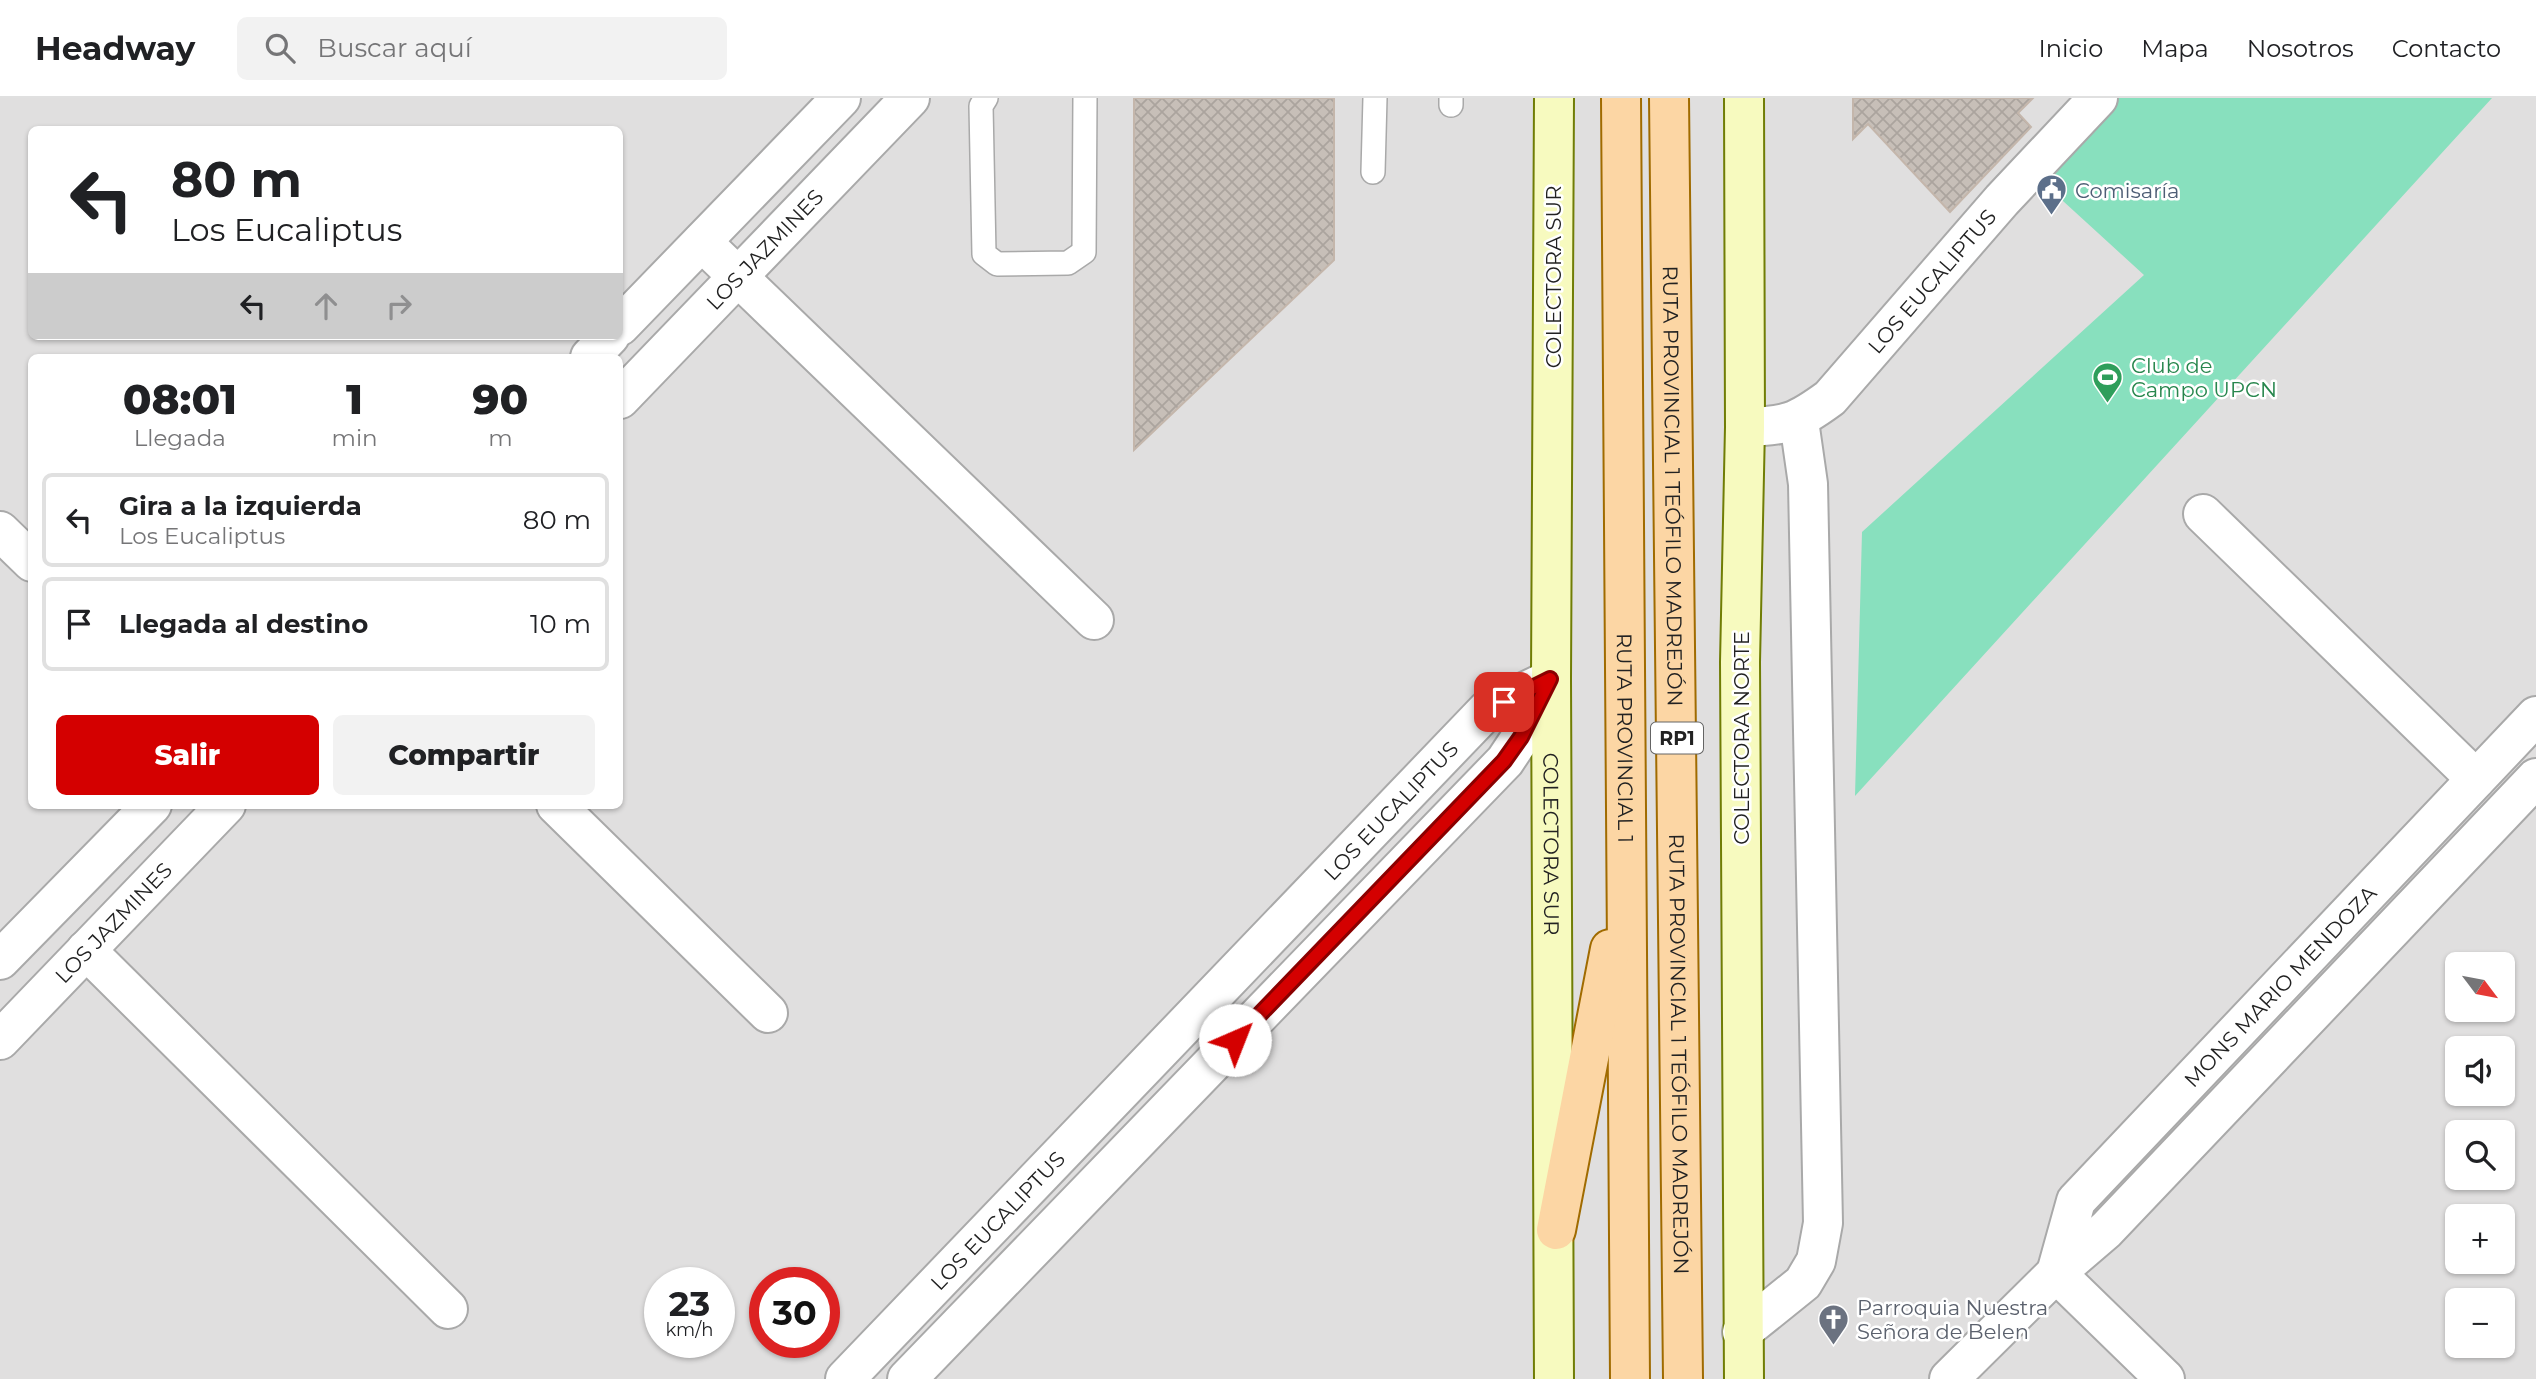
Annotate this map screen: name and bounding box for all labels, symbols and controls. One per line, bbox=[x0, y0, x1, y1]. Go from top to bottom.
search box bbox=[237, 17, 727, 80]
text: Headway bbox=[35, 28, 195, 68]
icon: search bbox=[261, 29, 299, 67]
text: Buscar aquí bbox=[317, 32, 472, 64]
text: Inicio bbox=[2038, 34, 2103, 63]
text: Mapa bbox=[2141, 34, 2209, 63]
text: Nosotros bbox=[2247, 34, 2354, 63]
text: Contacto bbox=[2392, 34, 2501, 63]
text: 80 m bbox=[171, 150, 302, 209]
icon: left bbox=[56, 154, 147, 245]
public building icon: Comisaría bbox=[2035, 173, 2069, 217]
place label: Comisaría bbox=[2075, 178, 2179, 203]
street label: LOS JAZMINES bbox=[701, 184, 828, 315]
street label: COLECTORA SUR bbox=[1541, 186, 1566, 368]
street label: LOS EUCALIPTUS bbox=[1862, 204, 2001, 358]
text: Los Eucaliptus bbox=[171, 210, 402, 249]
street label: RUTA PROVINCIAL 1 TEÓFILO MADREJÓN bbox=[1658, 265, 1688, 707]
icon: left bbox=[234, 287, 272, 325]
icon: ahead bbox=[307, 287, 345, 325]
icon: right bbox=[380, 287, 418, 325]
place label: Club de Campo UPCN bbox=[2131, 353, 2277, 402]
sports icon: Club de Campo UPCN bbox=[2091, 360, 2125, 404]
text: 08:01 bbox=[123, 373, 237, 425]
text: 1 bbox=[346, 373, 363, 425]
text: 90 bbox=[472, 373, 528, 425]
text: Llegada bbox=[134, 424, 226, 452]
text: min bbox=[332, 424, 378, 452]
text: m bbox=[488, 424, 513, 452]
text: Gira a la izquierda bbox=[119, 490, 362, 522]
icon: left bbox=[60, 501, 98, 539]
text: 80 m bbox=[523, 504, 591, 536]
text: Los Eucaliptus bbox=[119, 522, 285, 550]
icon: arrive bbox=[60, 605, 98, 643]
text: Llegada al destino bbox=[119, 608, 368, 640]
text: 10 m bbox=[530, 608, 591, 640]
street label: COLECTORA NORTE bbox=[1729, 631, 1754, 845]
street label: RUTA PROVINCIAL 1 bbox=[1612, 633, 1639, 843]
pin bbox=[1474, 672, 1534, 732]
icon: arrive bbox=[1485, 683, 1523, 721]
button: Salir bbox=[56, 715, 319, 795]
button: Compartir bbox=[333, 715, 595, 795]
road number: RP1 bbox=[1651, 722, 1703, 754]
street label: LOS EUCALIPTUS bbox=[1318, 736, 1463, 885]
street label: COLECTORA SUR bbox=[1539, 753, 1565, 935]
street label: RUTA PROVINCIAL 1 TEÓFILO MADREJÓN bbox=[1665, 833, 1694, 1275]
street label: LOS JAZMINES bbox=[49, 857, 177, 988]
street label: MONS MARIO MENDOZA bbox=[2179, 880, 2382, 1092]
north arrow bbox=[2445, 952, 2515, 1022]
map controls bbox=[2445, 952, 2515, 1358]
position arrow bbox=[1198, 1003, 1272, 1077]
button: sound bbox=[2445, 1036, 2515, 1106]
button: search bbox=[2445, 1120, 2515, 1190]
street label: LOS EUCALIPTUS bbox=[925, 1146, 1070, 1295]
button: + bbox=[2445, 1204, 2515, 1274]
speed limit sign: 30 bbox=[749, 1267, 840, 1358]
text: 23 bbox=[669, 1282, 710, 1325]
button: − bbox=[2445, 1288, 2515, 1358]
place label: Parroquia Nuestra Señora de Belen bbox=[1857, 1295, 2048, 1344]
church icon: Parroquia Nuestra Señora de Belen bbox=[1817, 1302, 1851, 1346]
text: km/h bbox=[665, 1319, 714, 1341]

